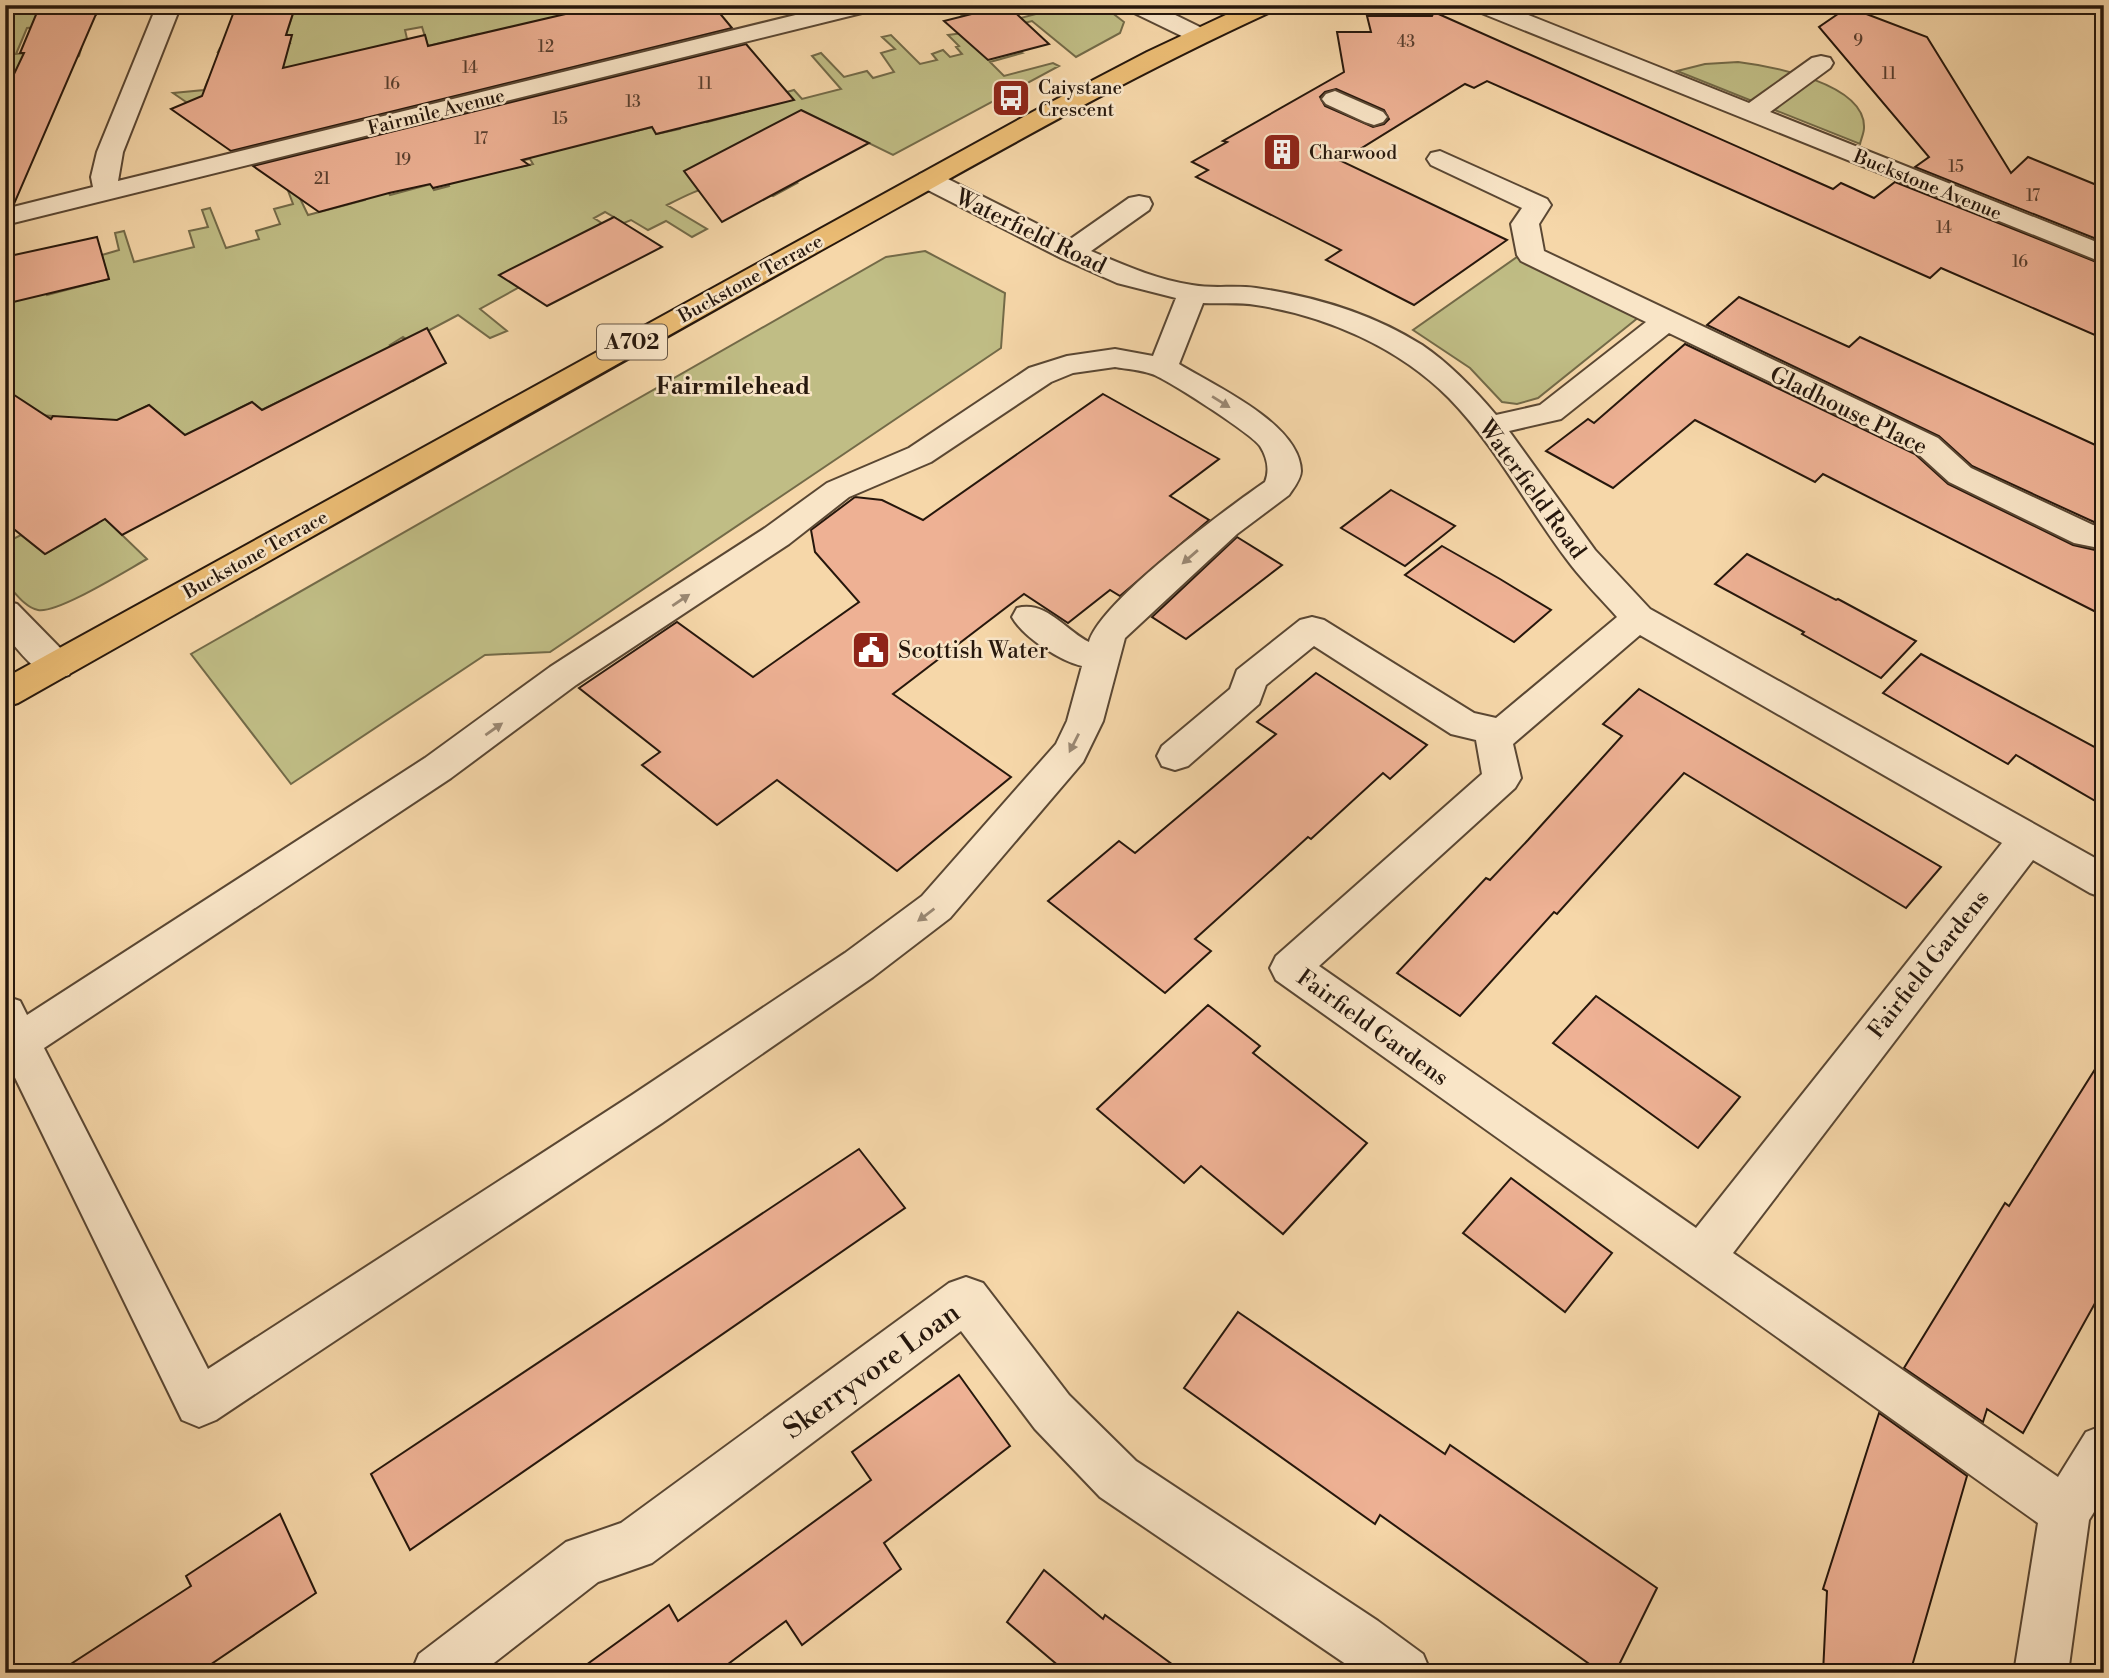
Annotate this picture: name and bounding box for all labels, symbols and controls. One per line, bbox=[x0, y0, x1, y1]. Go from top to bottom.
house number: 9 bbox=[1853, 31, 1863, 51]
house number: 43 bbox=[1397, 32, 1415, 52]
house number: 12 bbox=[538, 37, 554, 57]
house number: 14 bbox=[462, 58, 478, 78]
house number: 11 bbox=[1882, 64, 1896, 84]
house number: 16 bbox=[384, 74, 400, 94]
house number: 11 bbox=[698, 74, 712, 94]
place label: Caiystane Crescent bbox=[1038, 76, 1122, 122]
bus stop icon: Caiystane Crescent bbox=[990, 77, 1032, 119]
street label: Fairmile Avenue bbox=[365, 83, 507, 141]
house number: 13 bbox=[625, 92, 641, 112]
house number: 15 bbox=[552, 109, 568, 129]
house number: 17 bbox=[474, 129, 488, 149]
building icon: Charwood bbox=[1261, 131, 1303, 173]
place label: Charwood bbox=[1309, 141, 1397, 165]
street label: Buckstone Avenue bbox=[1849, 144, 2005, 226]
house number: 19 bbox=[395, 150, 411, 170]
house number: 15 bbox=[1948, 157, 1964, 177]
house number: 21 bbox=[314, 169, 330, 189]
street label: Waterfield Road bbox=[949, 183, 1111, 281]
house number: 17 bbox=[2026, 186, 2040, 206]
house number: 14 bbox=[1936, 218, 1952, 238]
street label: Buckstone Terrace bbox=[673, 229, 827, 329]
house number: 16 bbox=[2012, 252, 2028, 272]
road number: A702 bbox=[597, 324, 667, 360]
street label: Gladhouse Place bbox=[1765, 361, 1932, 461]
district label: Fairmilehead bbox=[656, 372, 810, 402]
one-way arrow bbox=[1211, 396, 1230, 409]
street label: Waterfield Road bbox=[1472, 414, 1592, 564]
street label: Buckstone Terrace bbox=[178, 505, 332, 605]
one-way arrow bbox=[1182, 549, 1199, 564]
one-way arrow bbox=[672, 594, 691, 607]
public building icon: Scottish Water bbox=[850, 629, 892, 671]
place label: Scottish Water bbox=[898, 637, 1049, 665]
one-way arrow bbox=[485, 722, 503, 736]
one-way arrow bbox=[1068, 733, 1079, 753]
street label: Fairfield Gardens bbox=[1862, 885, 1995, 1044]
one-way arrow bbox=[916, 908, 935, 922]
street label: Fairfield Gardens bbox=[1291, 963, 1454, 1092]
street label: Skerryvore Loan bbox=[777, 1295, 967, 1447]

